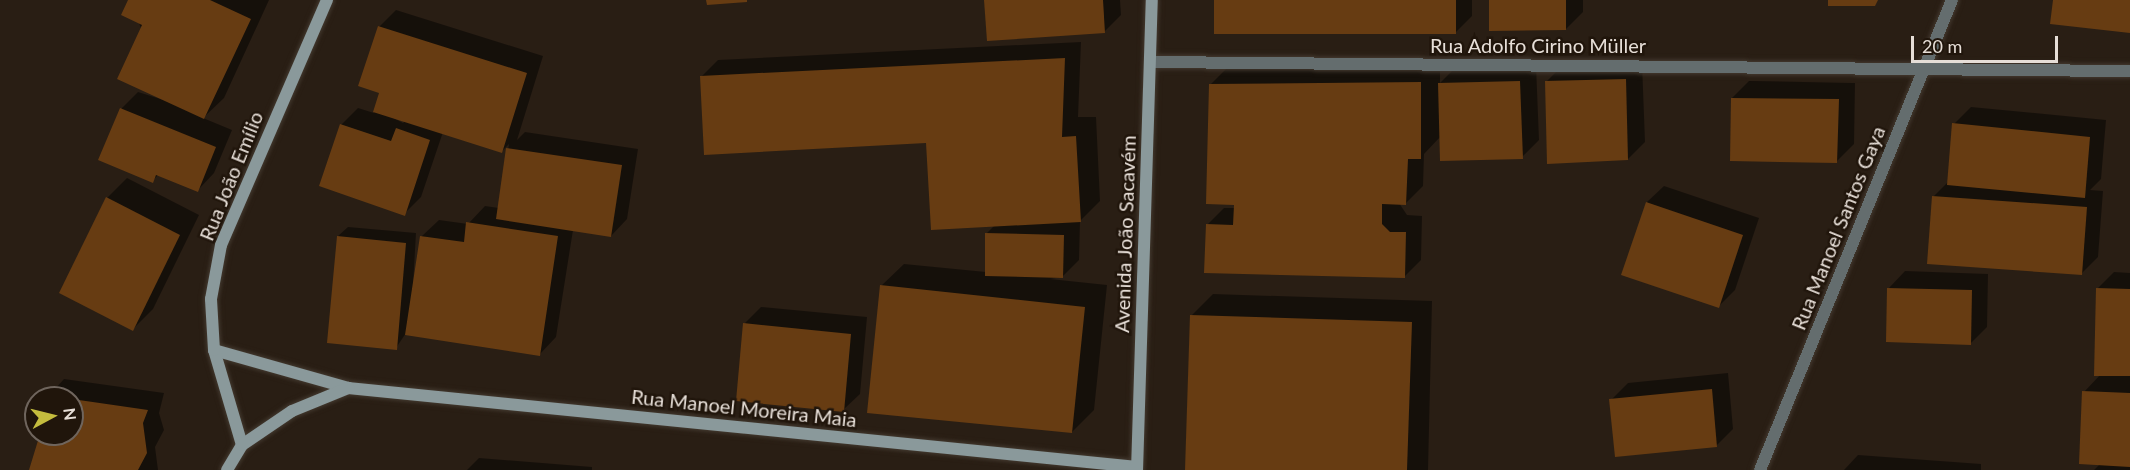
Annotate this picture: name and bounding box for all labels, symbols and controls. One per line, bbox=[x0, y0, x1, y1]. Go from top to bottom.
scale bar bbox=[1914, 24, 2061, 62]
street label: Rua Adolfo Cirino Müller bbox=[1430, 33, 1646, 57]
text: 20 m bbox=[1922, 35, 1962, 57]
street label: Rua João Emílio bbox=[194, 108, 268, 244]
street label: Rua Manoel Santos Gaya bbox=[1786, 123, 1890, 333]
street label: Avenida João Sacavém bbox=[1110, 134, 1140, 334]
street label: Rua Manoel Moreira Maia bbox=[630, 384, 858, 432]
north arrow bbox=[24, 386, 84, 446]
text: N bbox=[60, 407, 81, 421]

